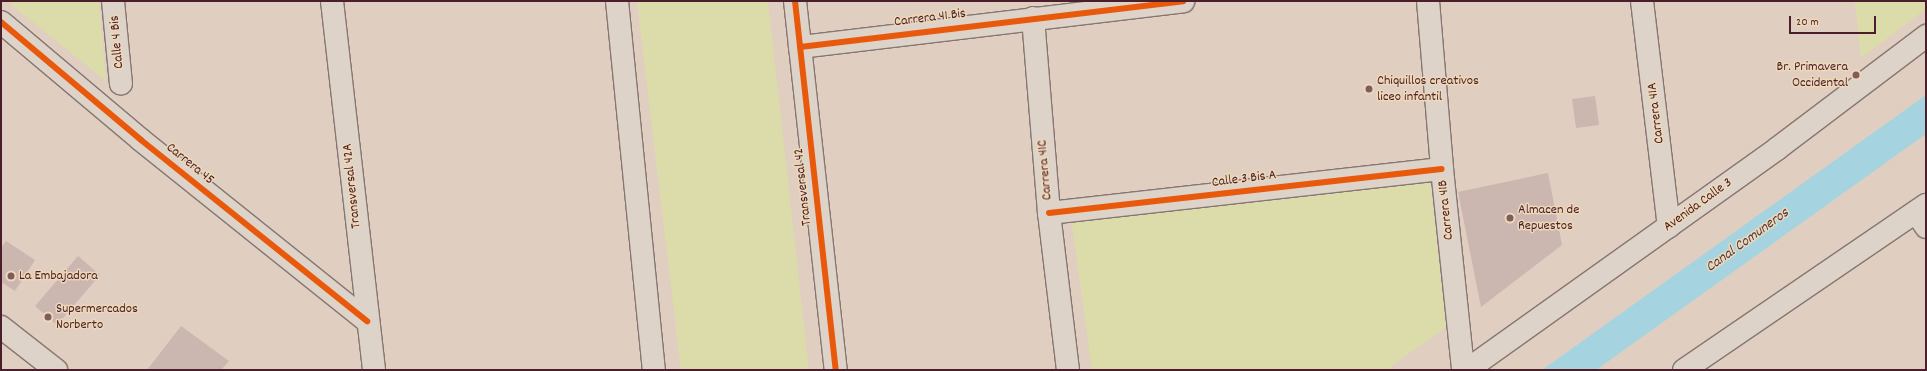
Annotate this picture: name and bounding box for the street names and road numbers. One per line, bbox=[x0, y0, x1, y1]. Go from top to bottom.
street label: Carrera 41 Bis bbox=[893, 5, 967, 31]
street label: Calle 4 Bis bbox=[106, 15, 128, 69]
street label: Carrera 41A bbox=[1644, 81, 1668, 145]
street label: Carrera 45 bbox=[162, 139, 218, 189]
street label: Carrera 41C bbox=[1034, 139, 1056, 201]
street label: Transversal 42A bbox=[339, 143, 365, 229]
street label: Transversal 42 bbox=[791, 147, 815, 227]
street label: Calle 3 Bis A bbox=[1211, 167, 1277, 191]
street label: Avenida Calle 3 bbox=[1660, 174, 1736, 236]
street label: Carrera 41B bbox=[1434, 179, 1458, 241]

